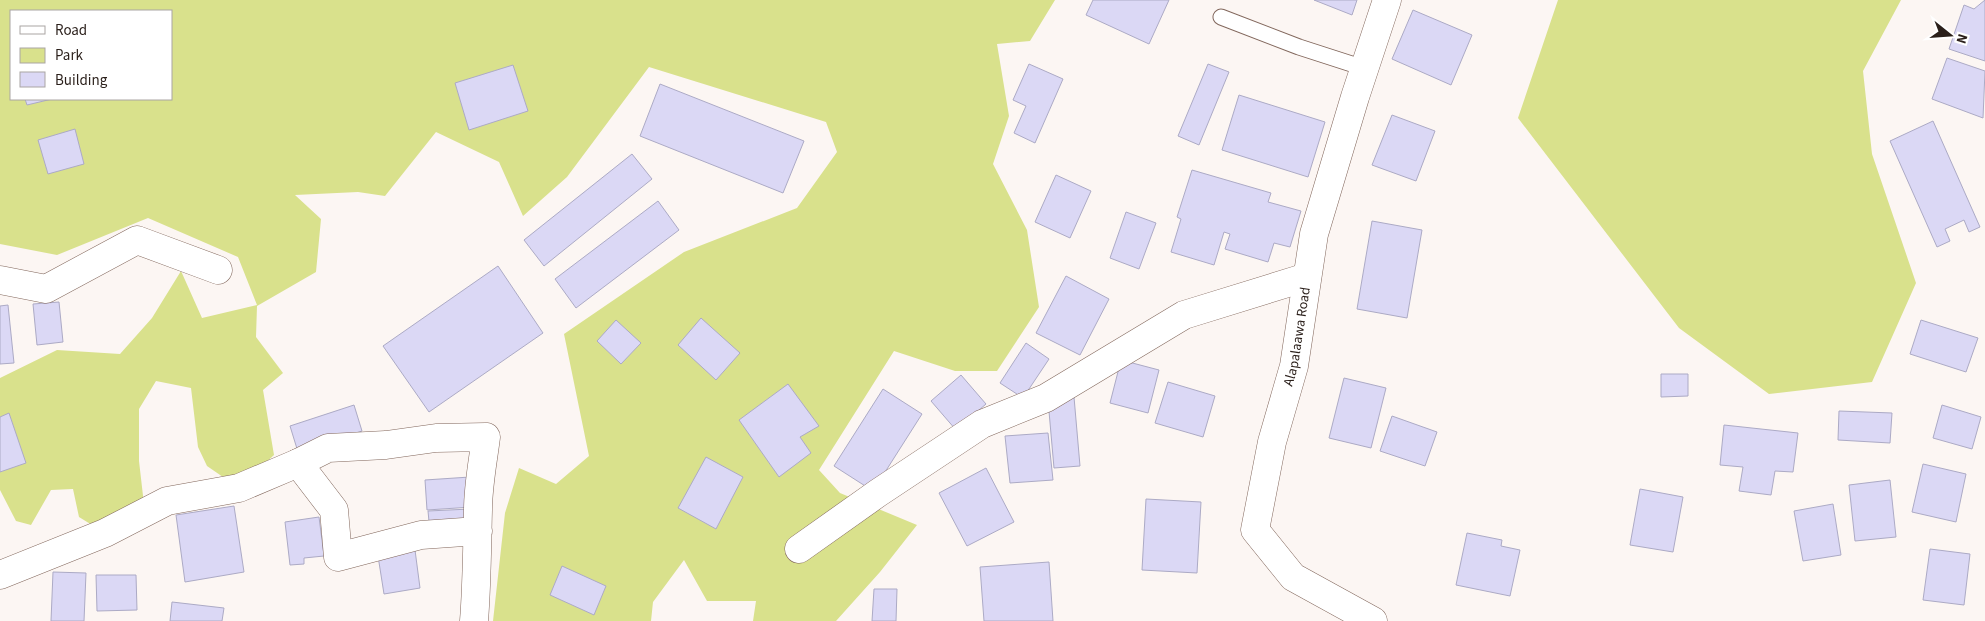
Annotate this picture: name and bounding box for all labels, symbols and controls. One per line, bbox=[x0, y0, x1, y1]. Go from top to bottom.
legend bbox=[10, 10, 172, 100]
north arrow bbox=[1925, 10, 1975, 60]
text: Road bbox=[55, 20, 87, 41]
text: N bbox=[1951, 31, 1972, 46]
text: Park bbox=[55, 45, 84, 66]
text: Building bbox=[55, 70, 108, 91]
street label: Alapalaawa Road bbox=[1279, 286, 1316, 389]

